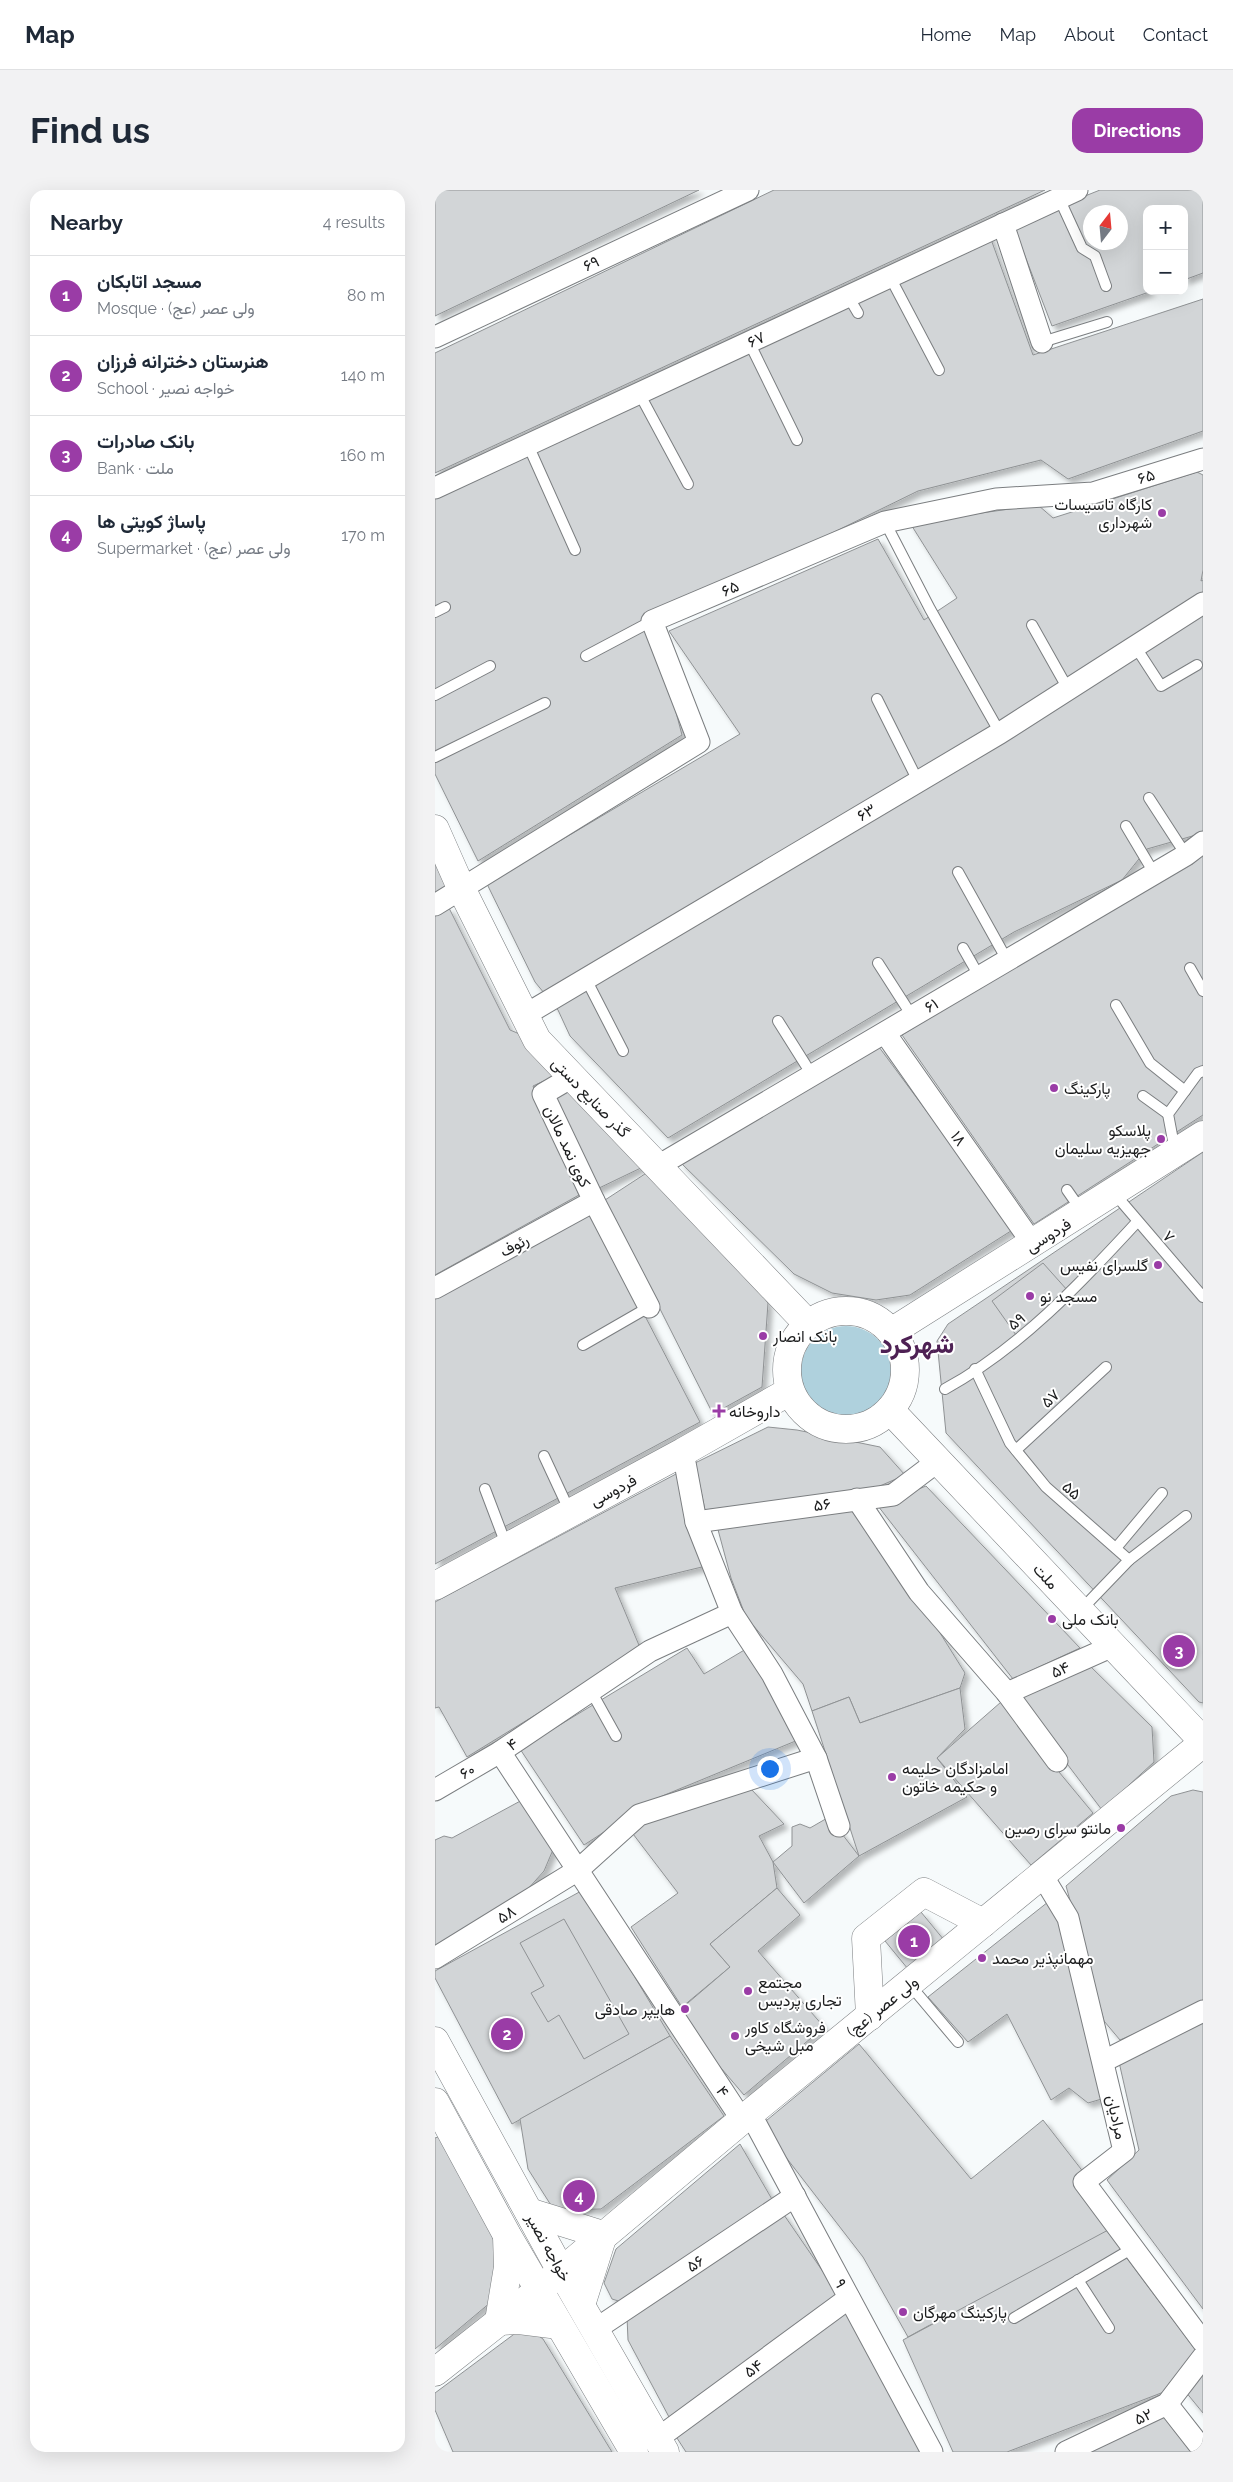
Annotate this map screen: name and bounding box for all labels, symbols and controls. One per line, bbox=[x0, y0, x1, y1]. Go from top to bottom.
text: Map bbox=[25, 20, 75, 49]
text: Home bbox=[920, 24, 971, 45]
text: Map bbox=[999, 24, 1036, 45]
text: About bbox=[1064, 24, 1115, 45]
text: Contact bbox=[1143, 24, 1208, 45]
button: Directions bbox=[1072, 108, 1203, 153]
text: Find us bbox=[30, 110, 150, 151]
north arrow bbox=[1083, 205, 1128, 250]
map controls bbox=[1143, 205, 1188, 295]
button: + bbox=[1143, 205, 1188, 250]
text: Nearby bbox=[50, 210, 123, 235]
text: 4 results bbox=[323, 213, 385, 232]
button: − bbox=[1143, 250, 1188, 295]
street label: ۶۹ bbox=[580, 252, 602, 275]
text: مسجد اتابکان bbox=[97, 270, 202, 292]
text: 1 bbox=[62, 286, 70, 305]
text: 80 m bbox=[347, 286, 385, 305]
text: Mosque · ولی عصر (عج) bbox=[97, 299, 255, 318]
street label: ۶۷ bbox=[744, 327, 768, 352]
text: هنرستان دخترانه فرزان bbox=[97, 350, 269, 372]
text: 2 bbox=[61, 366, 71, 385]
text: 140 m bbox=[341, 366, 385, 385]
text: School · خواجه نصیر bbox=[97, 379, 234, 398]
text: بانک صادرات bbox=[97, 430, 195, 452]
text: 3 bbox=[62, 446, 70, 465]
text: 160 m bbox=[340, 446, 385, 465]
text: Bank · ملت bbox=[97, 459, 174, 478]
street label: ۶۵ bbox=[1135, 465, 1157, 488]
place label: کارگاه تاسیسات شهرداری bbox=[1054, 495, 1152, 533]
marker: کارگاه تاسیسات شهرداری bbox=[1156, 507, 1168, 519]
text: پاساژ کویتی ها bbox=[97, 510, 206, 532]
text: 4 bbox=[61, 526, 71, 545]
text: 170 m bbox=[341, 526, 385, 545]
text: Supermarket · ولی عصر (عج) bbox=[97, 539, 291, 558]
street label: ۶۵ bbox=[719, 576, 742, 601]
street label: ۶۳ bbox=[854, 800, 879, 825]
street label: ۶۱ bbox=[921, 994, 941, 1017]
street label: گذر صنایع دستی bbox=[546, 1053, 634, 1143]
place label: پارکینگ bbox=[1064, 1079, 1111, 1100]
marker: پارکینگ bbox=[1048, 1082, 1060, 1094]
street label: کوی نمد مالان bbox=[539, 1102, 595, 1191]
place label: پلاسکو جهیزیه سلیمان bbox=[1055, 1121, 1151, 1159]
street label: ۱۸ bbox=[947, 1127, 970, 1149]
marker: پلاسکو جهیزیه سلیمان bbox=[1155, 1133, 1167, 1145]
street label: فردوسی bbox=[1022, 1214, 1075, 1258]
street label: ۷ bbox=[1158, 1227, 1179, 1246]
street label: رئوف bbox=[496, 1230, 533, 1262]
place label: گلسرای نفیس bbox=[1060, 1256, 1148, 1276]
marker: گلسرای نفیس bbox=[1152, 1259, 1164, 1271]
place label: مسجد نو bbox=[1040, 1287, 1097, 1307]
marker: مسجد نو bbox=[1024, 1290, 1036, 1302]
street label: ۵۹ bbox=[1004, 1309, 1029, 1334]
place label: بانک انصار bbox=[772, 1327, 837, 1347]
district label: شهرکرد bbox=[880, 1329, 954, 1360]
marker: بانک انصار bbox=[757, 1330, 769, 1342]
street label: ۵۷ bbox=[1037, 1385, 1064, 1412]
place label: داروخانه bbox=[729, 1402, 780, 1422]
marker: داروخانه bbox=[713, 1405, 725, 1417]
street label: فردوسی bbox=[587, 1470, 640, 1511]
street label: ۵۵ bbox=[1058, 1477, 1085, 1504]
street label: ۵۶ bbox=[812, 1494, 832, 1515]
street label: ملت bbox=[1029, 1559, 1062, 1593]
place label: بانک ملی bbox=[1062, 1610, 1119, 1630]
marker: بانک ملی bbox=[1046, 1613, 1058, 1625]
pin: 3 bbox=[1163, 1632, 1195, 1670]
street label: ۵۴ bbox=[1048, 1657, 1073, 1682]
street label: ۴ bbox=[503, 1734, 521, 1755]
your location bbox=[757, 1756, 783, 1782]
place label: امامزادگان حلیمه و حکیمه خاتون bbox=[902, 1759, 1009, 1797]
street label: ۶۰ bbox=[456, 1760, 478, 1783]
marker: امامزادگان حلیمه و حکیمه خاتون bbox=[886, 1771, 898, 1783]
place label: مانتو سرای رصین bbox=[1005, 1819, 1111, 1839]
marker: مانتو سرای رصین bbox=[1115, 1822, 1127, 1834]
street label: ۵۸ bbox=[493, 1901, 519, 1927]
pin: 1 bbox=[898, 1922, 930, 1960]
place label: مهمانپذیر محمد bbox=[992, 1949, 1094, 1970]
marker: مهمانپذیر محمد bbox=[976, 1952, 988, 1964]
street label: ولی عصر (عج) bbox=[843, 1972, 923, 2043]
place label: مجتمع تجاری پردیس bbox=[758, 1973, 842, 2012]
marker: مجتمع تجاری پردیس bbox=[742, 1985, 754, 1997]
place label: هایپر صادقی bbox=[595, 2000, 675, 2021]
marker: هایپر صادقی bbox=[679, 2003, 691, 2015]
pin: 2 bbox=[491, 2015, 523, 2053]
place label: فروشگاه کاور مبل شیخی bbox=[744, 2018, 826, 2056]
marker: فروشگاه کاور مبل شیخی bbox=[729, 2030, 741, 2042]
street label: ۴ bbox=[712, 2082, 733, 2100]
street label: مرادیان bbox=[1101, 2093, 1131, 2141]
pin: 4 bbox=[563, 2177, 595, 2215]
street label: خواجه نصیر bbox=[521, 2209, 575, 2286]
street label: ۵۶ bbox=[683, 2251, 708, 2276]
street label: ۹ bbox=[830, 2275, 851, 2291]
place label: پارکینگ مهرگان bbox=[913, 2303, 1007, 2324]
marker: پارکینگ مهرگان bbox=[897, 2306, 909, 2318]
street label: ۵۴ bbox=[740, 2355, 766, 2382]
street label: ۵۲ bbox=[1131, 2404, 1155, 2429]

